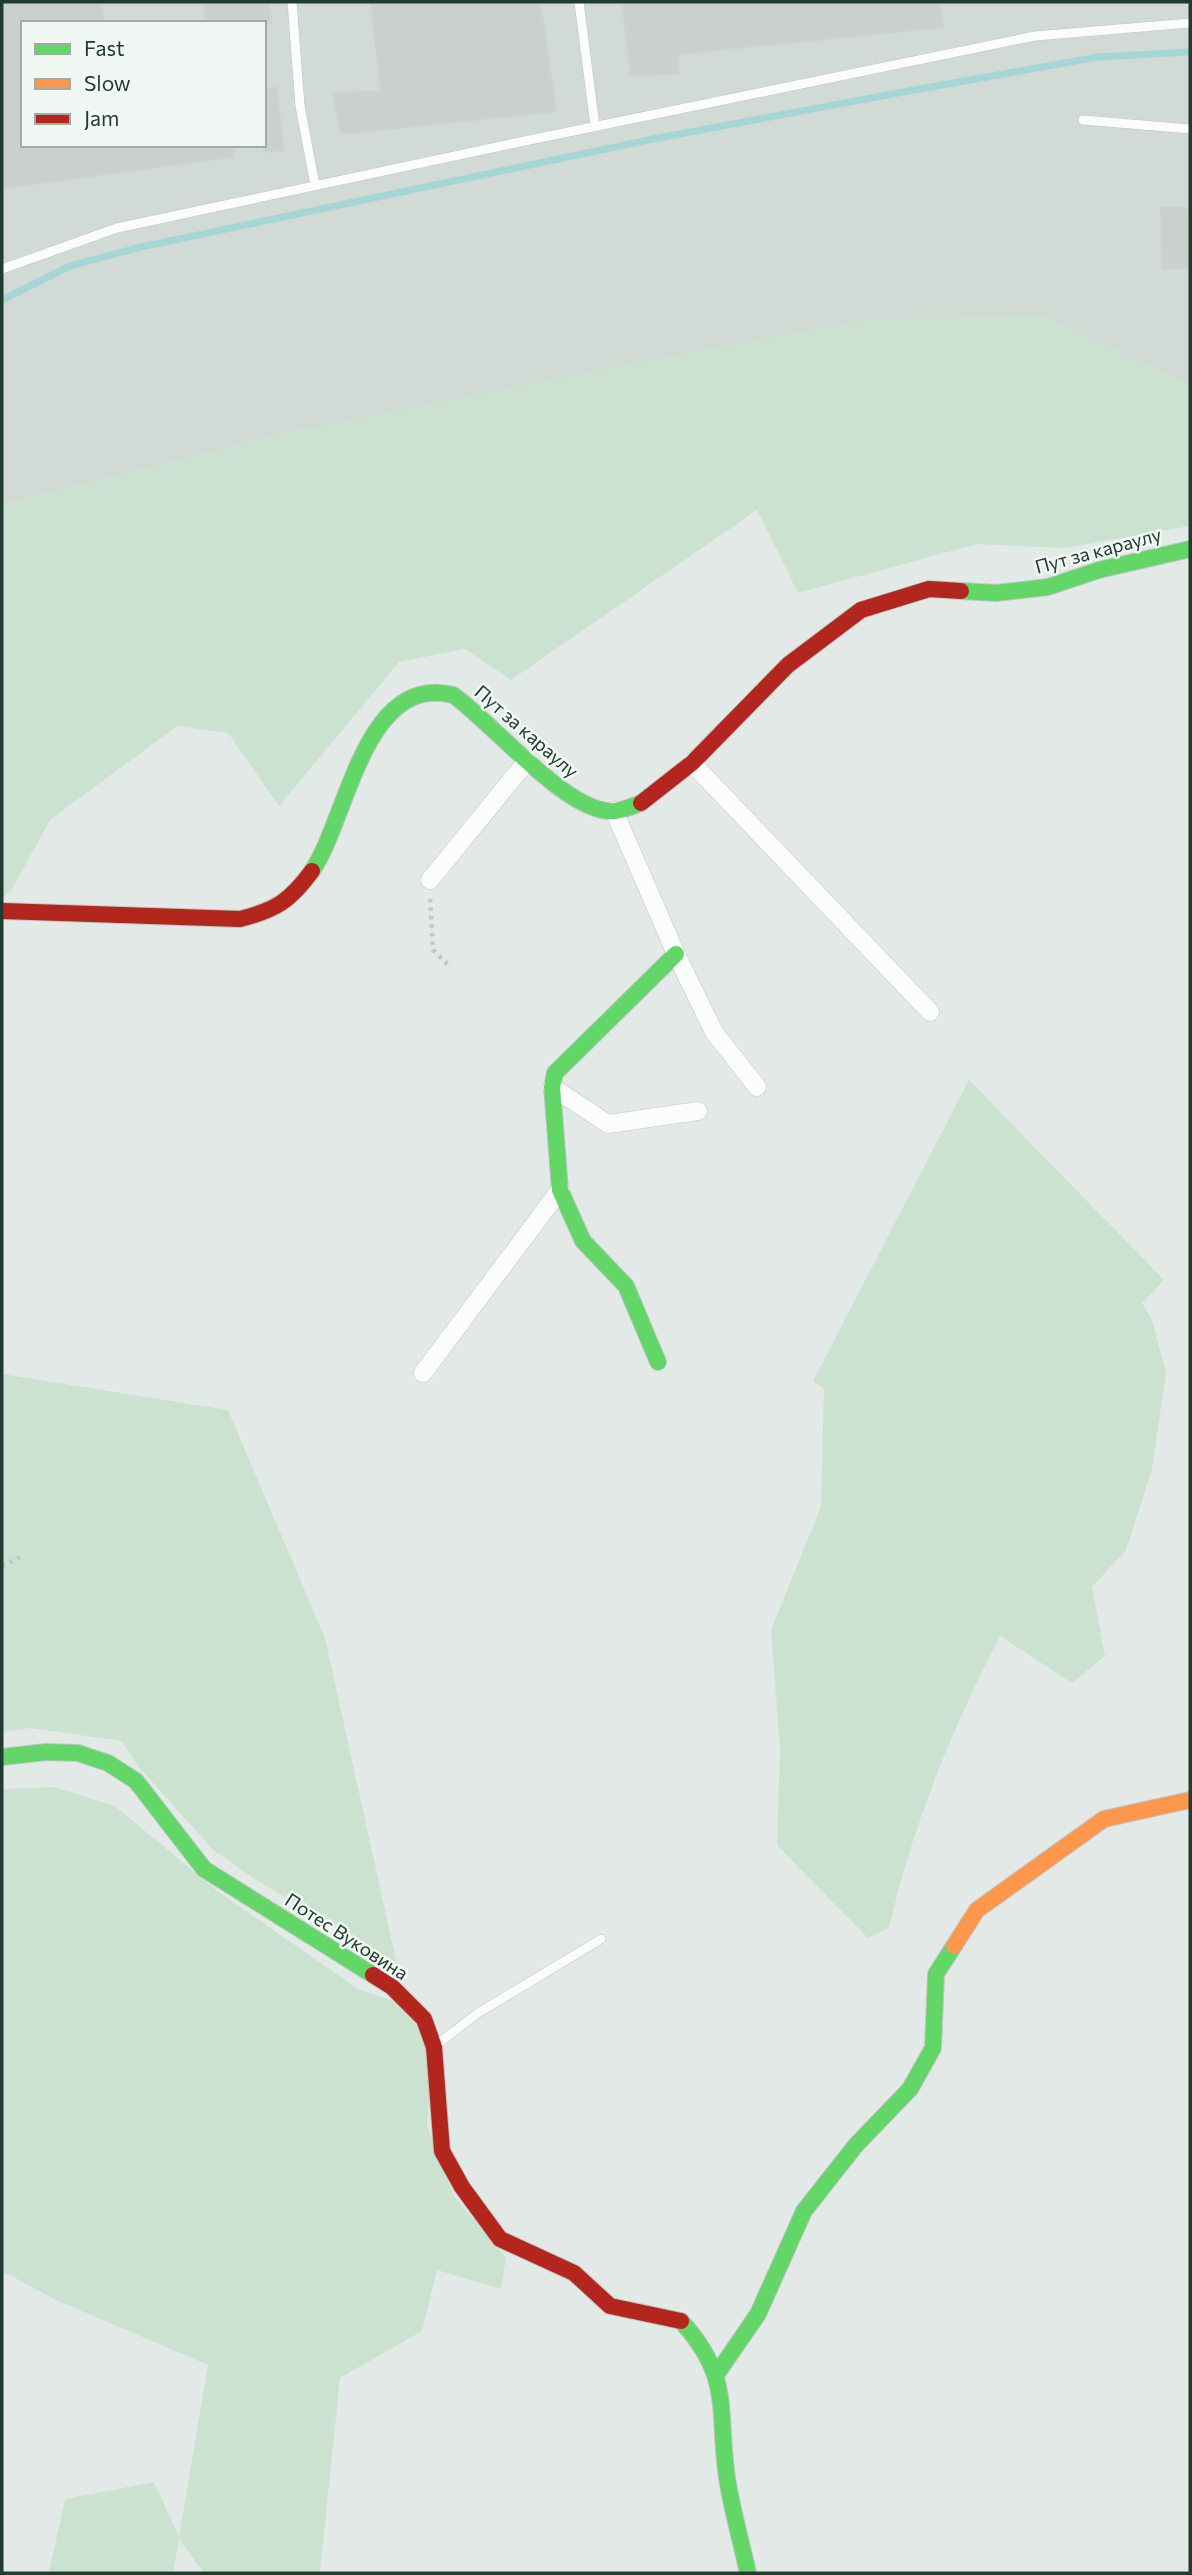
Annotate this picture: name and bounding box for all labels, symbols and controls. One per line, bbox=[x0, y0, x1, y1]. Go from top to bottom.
legend bbox=[21, 21, 266, 147]
text: Fast bbox=[84, 35, 125, 60]
text: Slow bbox=[84, 70, 131, 95]
text: Jam bbox=[84, 105, 119, 130]
street label: Пут за караулу bbox=[1032, 522, 1164, 578]
street label: Пут за караулу bbox=[470, 680, 584, 782]
street label: Потес Вуковина bbox=[281, 1888, 413, 1984]

